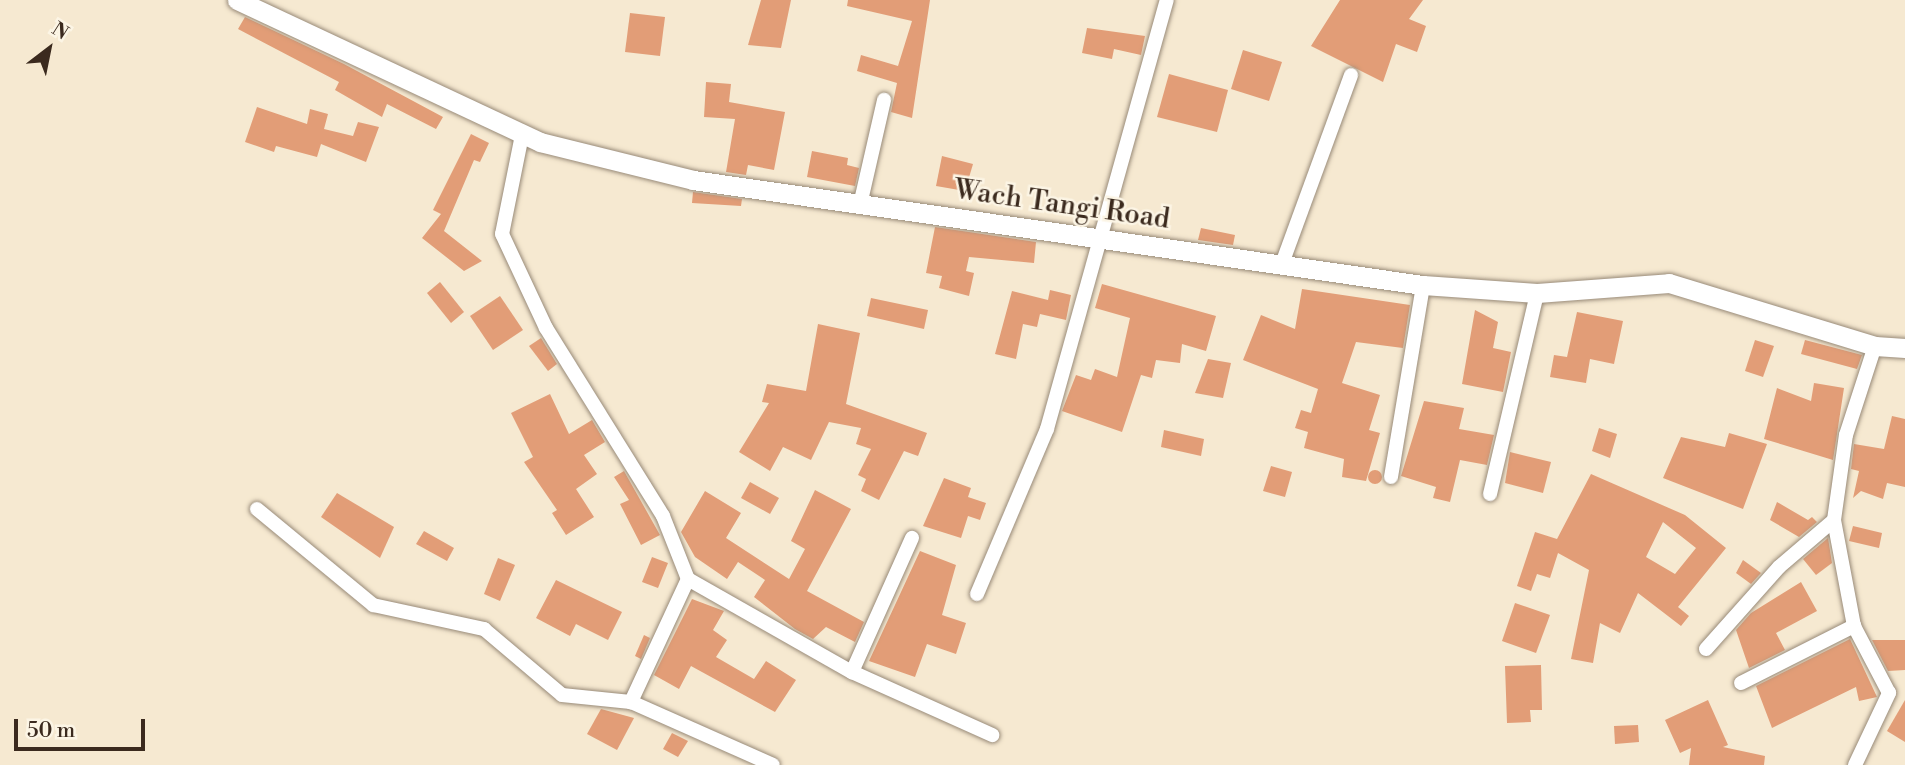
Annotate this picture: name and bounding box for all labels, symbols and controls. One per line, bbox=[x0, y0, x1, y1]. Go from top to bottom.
north arrow bbox=[14, 14, 84, 84]
text: N bbox=[47, 17, 73, 45]
street label: Wach Tangi Road bbox=[952, 173, 1172, 237]
scale bar bbox=[18, 706, 149, 750]
text: 50 m bbox=[27, 718, 75, 744]

